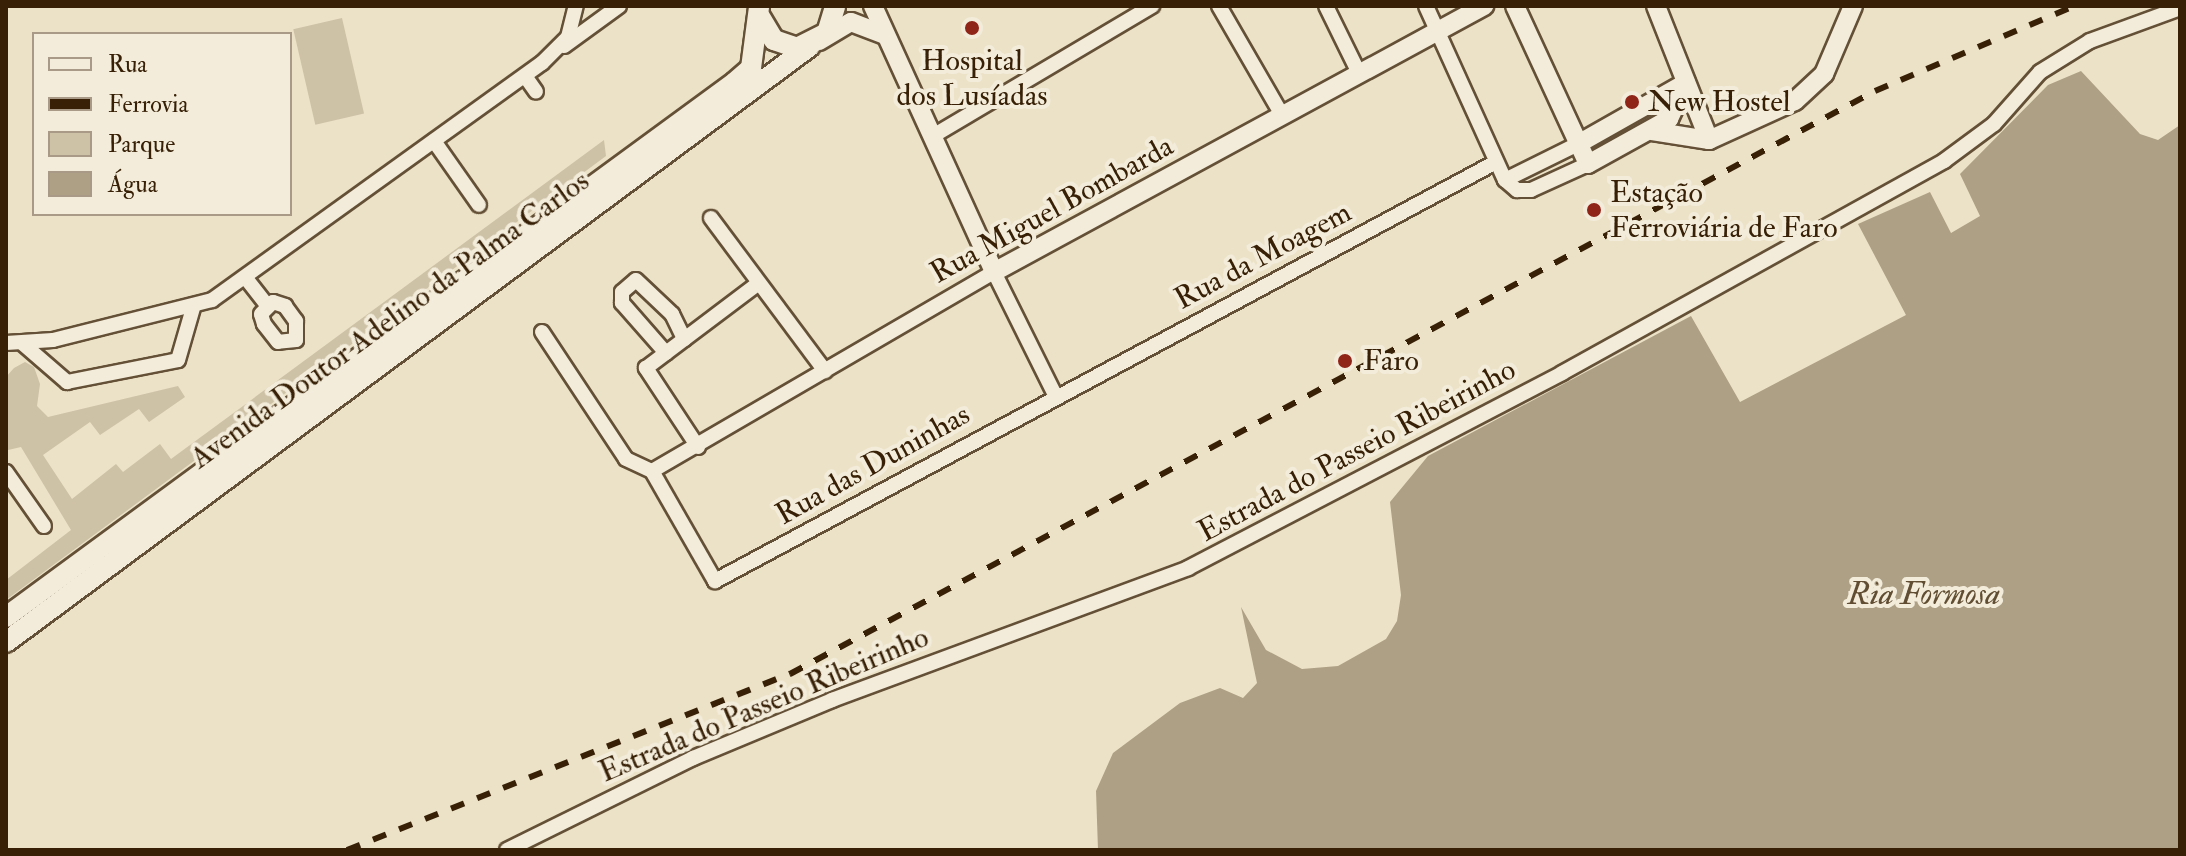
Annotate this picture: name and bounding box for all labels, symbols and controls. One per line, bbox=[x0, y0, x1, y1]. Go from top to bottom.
marker: Hospital dos Lusíadas bbox=[961, 17, 983, 39]
legend bbox=[32, 32, 292, 216]
place label: Hospital dos Lusíadas bbox=[896, 43, 1048, 114]
text: Rua bbox=[108, 49, 147, 80]
place label: New Hostel bbox=[1648, 84, 1790, 120]
text: Ferrovia bbox=[108, 89, 188, 120]
marker: New Hostel bbox=[1623, 93, 1641, 111]
street label: Rua Miguel Bombarda bbox=[924, 128, 1180, 292]
text: Parque bbox=[108, 129, 175, 160]
street label: Avenida Doutor Adelino da Palma Carlos bbox=[184, 163, 596, 477]
text: Água bbox=[108, 169, 158, 200]
place label: Estação Ferroviária de Faro bbox=[1610, 175, 1838, 246]
street label: Rua da Moagem bbox=[1169, 194, 1357, 318]
marker: Estação Ferroviária de Faro bbox=[1585, 201, 1603, 219]
place label: Faro bbox=[1363, 343, 1419, 379]
marker: Faro bbox=[1334, 350, 1356, 372]
street label: Estrada do Passeio Ribeirinho bbox=[1192, 352, 1522, 550]
street label: Rua das Duninhas bbox=[770, 397, 976, 533]
water label: Ria Formosa bbox=[1848, 575, 2000, 613]
street label: Estrada do Passeio Ribeirinho bbox=[594, 619, 934, 791]

